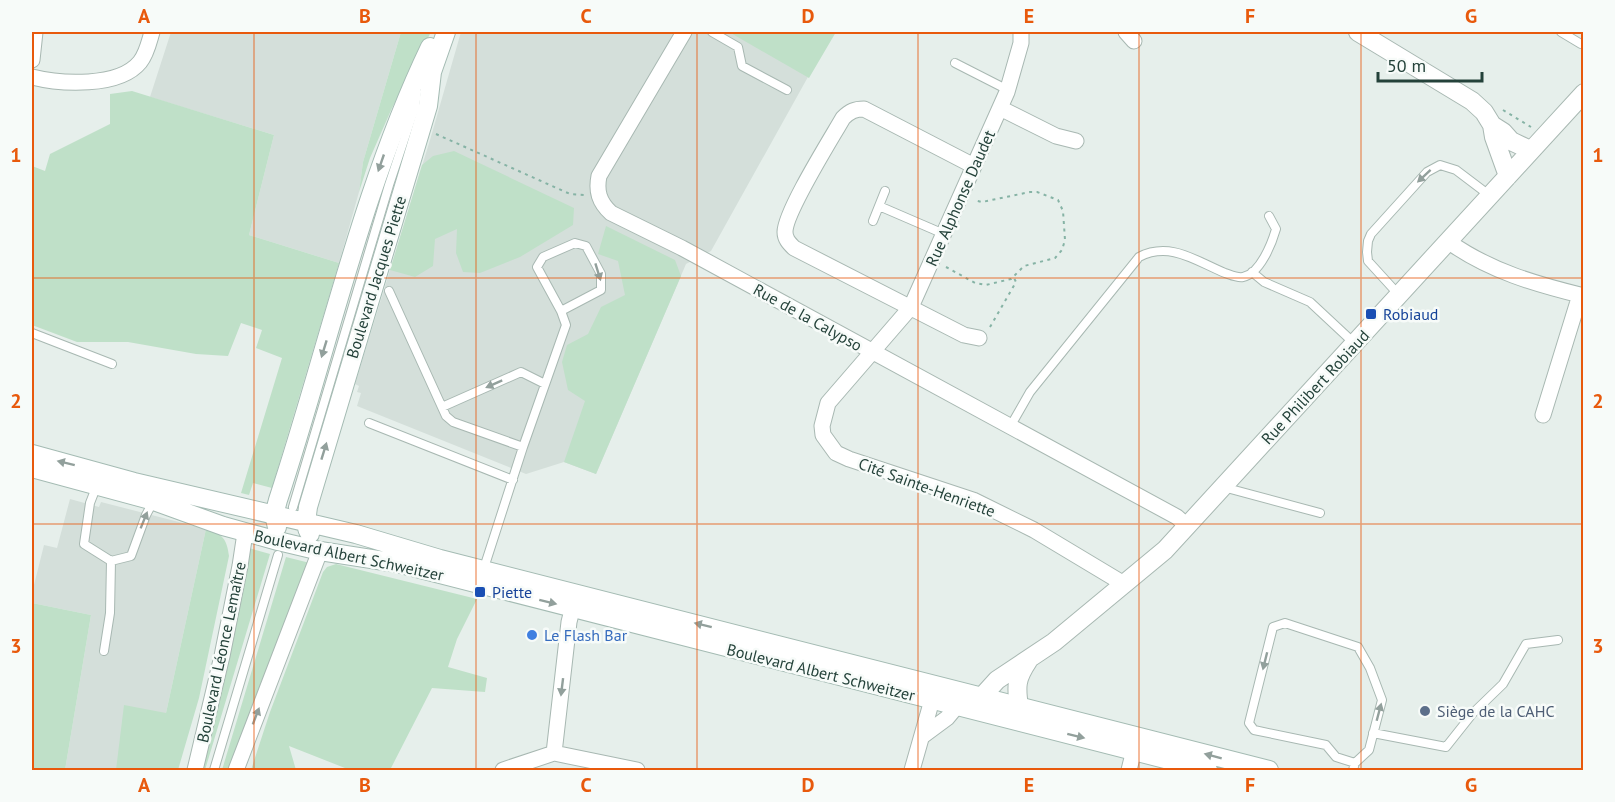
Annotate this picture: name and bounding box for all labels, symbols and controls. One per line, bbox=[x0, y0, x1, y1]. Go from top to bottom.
text: A bbox=[138, 3, 151, 29]
text: B bbox=[359, 3, 371, 29]
text: C bbox=[580, 3, 592, 29]
text: D bbox=[802, 3, 815, 29]
text: E bbox=[1024, 3, 1034, 29]
text: F bbox=[1245, 3, 1255, 29]
text: G bbox=[1465, 3, 1477, 29]
scale bar bbox=[1378, 45, 1482, 83]
text: 50 m bbox=[1387, 54, 1426, 77]
street label: Rue Alphonse Daudet bbox=[921, 126, 999, 269]
text: 1 bbox=[10, 142, 22, 168]
text: 1 bbox=[1592, 142, 1604, 168]
one-way arrow bbox=[376, 154, 386, 172]
one-way arrow bbox=[1417, 169, 1432, 182]
street label: Boulevard Jacques Piette bbox=[342, 193, 410, 361]
one-way arrow bbox=[594, 264, 603, 282]
street label: Rue de la Calypso bbox=[750, 279, 866, 355]
place label: Robiaud bbox=[1383, 304, 1438, 324]
marker: Robiaud bbox=[1364, 307, 1378, 321]
street label: Rue Philibert Robiaud bbox=[1257, 326, 1373, 448]
one-way arrow bbox=[319, 340, 328, 358]
one-way arrow bbox=[484, 379, 502, 389]
text: 2 bbox=[10, 388, 22, 414]
text: 2 bbox=[1592, 388, 1604, 414]
one-way arrow bbox=[320, 442, 330, 460]
street label: Cité Sainte-Henriette bbox=[856, 453, 998, 521]
one-way arrow bbox=[57, 458, 75, 467]
one-way arrow bbox=[140, 511, 149, 529]
street label: Boulevard Albert Schweitzer bbox=[252, 525, 446, 585]
street label: Boulevard Léonce Lemaître bbox=[192, 560, 250, 744]
place label: Piette bbox=[492, 582, 532, 602]
marker: Piette bbox=[473, 585, 487, 599]
one-way arrow bbox=[538, 597, 557, 607]
one-way arrow bbox=[694, 620, 712, 630]
place label: Le Flash Bar bbox=[544, 625, 628, 645]
marker: Le Flash Bar bbox=[525, 628, 539, 642]
text: 3 bbox=[10, 633, 22, 659]
text: 3 bbox=[1592, 633, 1604, 659]
street label: Boulevard Albert Schweitzer bbox=[725, 639, 918, 705]
one-way arrow bbox=[1259, 652, 1269, 670]
one-way arrow bbox=[557, 677, 567, 696]
place label: Siège de la CAHC bbox=[1437, 701, 1555, 721]
one-way arrow bbox=[1374, 703, 1384, 721]
marker: Siège de la CAHC bbox=[1418, 704, 1432, 718]
one-way arrow bbox=[252, 706, 262, 724]
one-way arrow bbox=[1067, 732, 1085, 742]
one-way arrow bbox=[1203, 750, 1222, 760]
text: A bbox=[138, 772, 151, 798]
text: B bbox=[359, 772, 371, 798]
text: C bbox=[580, 772, 592, 798]
text: D bbox=[802, 772, 815, 798]
text: E bbox=[1024, 772, 1034, 798]
text: F bbox=[1245, 772, 1255, 798]
text: G bbox=[1465, 772, 1477, 798]

